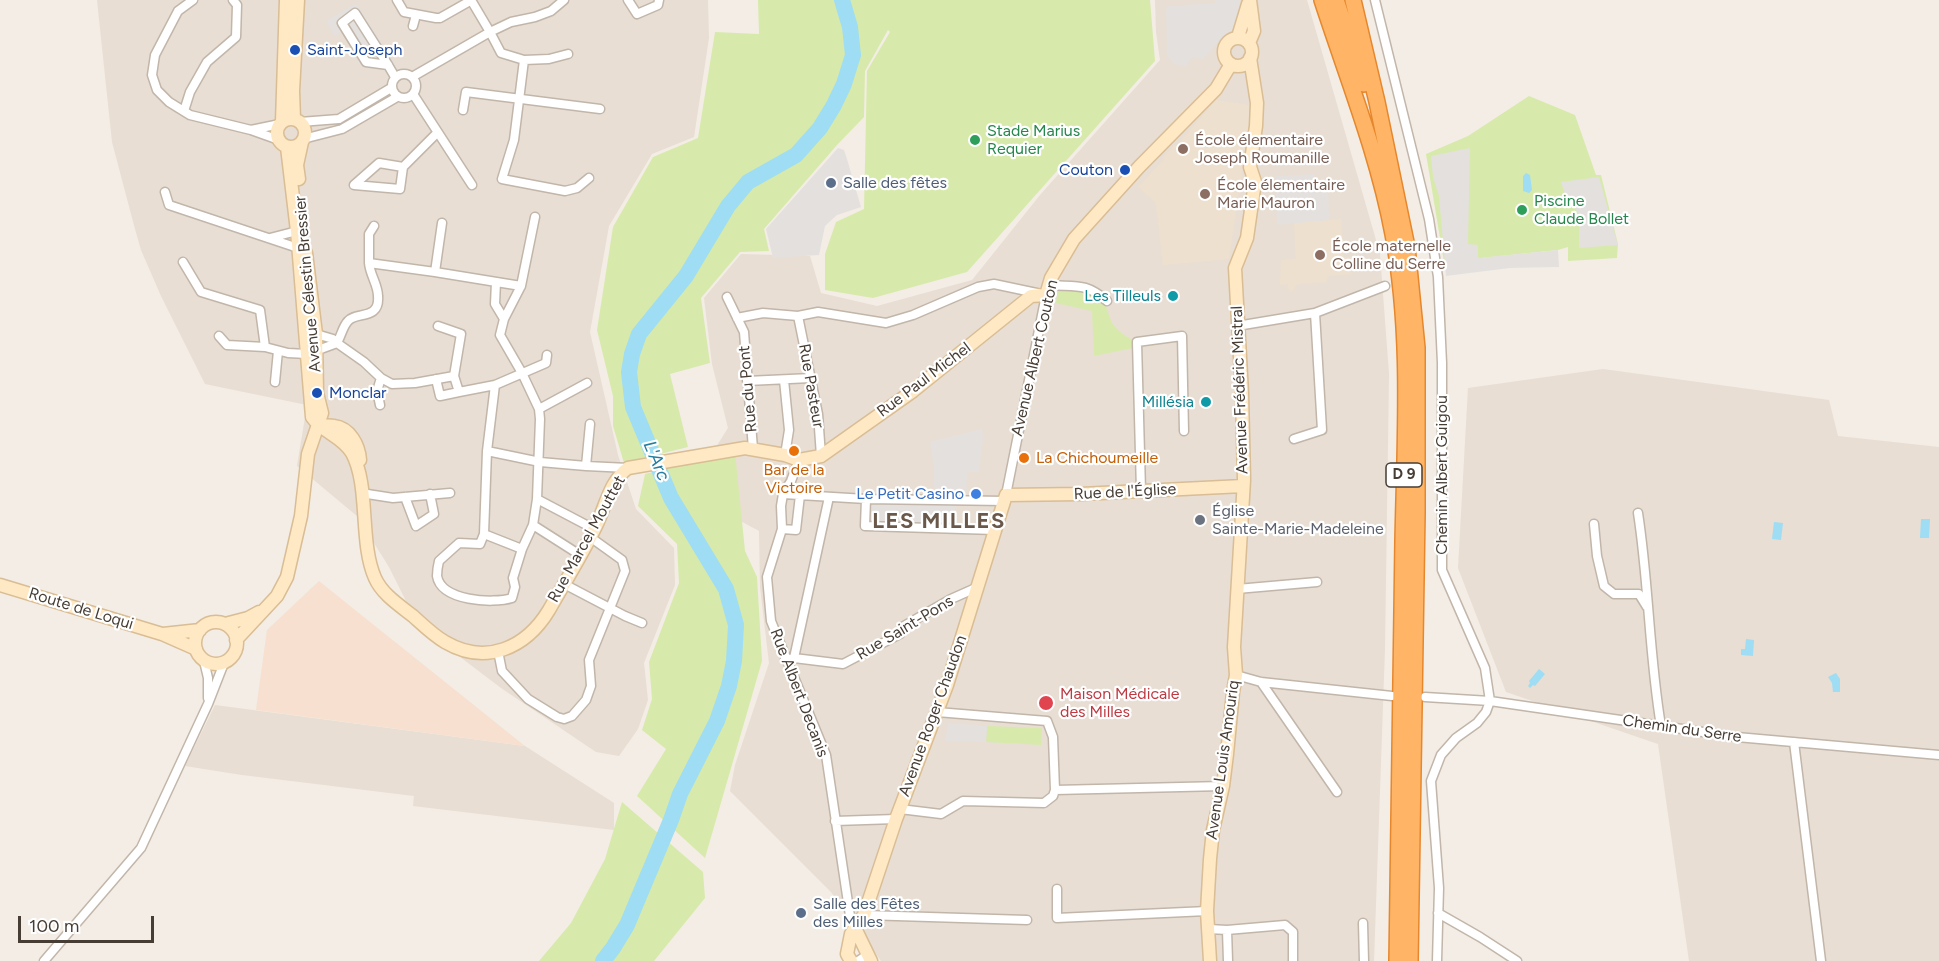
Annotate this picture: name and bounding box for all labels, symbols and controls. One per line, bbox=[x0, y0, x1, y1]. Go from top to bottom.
place label: Saint-Joseph bbox=[307, 40, 402, 60]
marker: Saint-Joseph bbox=[288, 43, 302, 57]
place label: Stade Marius Requier bbox=[987, 121, 1080, 159]
place label: École élementaire Joseph Roumanille bbox=[1195, 130, 1329, 168]
marker: Stade Marius Requier bbox=[968, 133, 982, 147]
marker: École élementaire Joseph Roumanille bbox=[1176, 142, 1190, 156]
place label: Couton bbox=[1059, 160, 1113, 180]
marker: Couton bbox=[1118, 163, 1132, 177]
place label: Salle des fêtes bbox=[843, 173, 947, 193]
place label: École élementaire Marie Mauron bbox=[1217, 175, 1345, 213]
marker: Salle des fêtes bbox=[824, 176, 838, 190]
marker: École élementaire Marie Mauron bbox=[1198, 187, 1212, 201]
place label: Piscine Claude Bollet bbox=[1534, 191, 1629, 229]
street label: Avenue Célestin Bressier bbox=[291, 195, 325, 373]
marker: Piscine Claude Bollet bbox=[1515, 203, 1529, 217]
place label: École maternelle Colline du Serre bbox=[1332, 236, 1451, 274]
marker: École maternelle Colline du Serre bbox=[1313, 248, 1327, 262]
street label: Avenue Albert Couton bbox=[1008, 278, 1062, 438]
place label: Les Tilleuls bbox=[1084, 286, 1161, 306]
marker: Les Tilleuls bbox=[1166, 289, 1180, 303]
street label: Avenue Frédéric Mistral bbox=[1227, 305, 1253, 475]
street label: Rue Paul Michel bbox=[873, 339, 975, 421]
street label: Rue Pasteur bbox=[794, 342, 828, 430]
street label: Rue du Pont bbox=[735, 345, 761, 433]
place label: Monclar bbox=[329, 383, 386, 403]
marker: Monclar bbox=[310, 386, 324, 400]
place label: Millésia bbox=[1142, 392, 1194, 412]
marker: Millésia bbox=[1199, 395, 1213, 409]
street label: Chemin Albert Guigou bbox=[1432, 395, 1452, 555]
water label: L'Arc bbox=[638, 438, 674, 484]
marker: Bar de la Victoire bbox=[787, 444, 801, 458]
place label: La Chichoumeille bbox=[1036, 448, 1158, 468]
marker: La Chichoumeille bbox=[1017, 451, 1031, 465]
place label: Bar de la Victoire bbox=[763, 460, 825, 498]
road number: D 9 bbox=[1386, 463, 1422, 487]
street label: Rue Marcel Mouttet bbox=[544, 472, 630, 606]
street label: Rue de l'Église bbox=[1073, 480, 1177, 504]
place label: Le Petit Casino bbox=[856, 484, 964, 504]
marker: Le Petit Casino bbox=[969, 487, 983, 501]
place label: Église Sainte-Marie-Madeleine bbox=[1212, 501, 1384, 539]
district label: LES MILLES bbox=[872, 509, 1006, 535]
marker: Église Sainte-Marie-Madeleine bbox=[1193, 513, 1207, 527]
street label: Route de Loqui bbox=[26, 584, 136, 634]
street label: Rue Saint-Pons bbox=[853, 592, 957, 664]
street label: Rue Albert Decanis bbox=[766, 626, 832, 760]
street label: Avenue Roger Chaudon bbox=[895, 633, 971, 799]
street label: Avenue Louis Amouriq bbox=[1202, 679, 1244, 841]
place label: Maison Médicale des Milles bbox=[1060, 684, 1179, 722]
marker: Maison Médicale des Milles bbox=[1037, 694, 1055, 712]
street label: Chemin du Serre bbox=[1621, 711, 1743, 747]
place label: Salle des Fêtes des Milles bbox=[813, 894, 920, 932]
scale bar bbox=[21, 904, 158, 942]
marker: Salle des Fêtes des Milles bbox=[794, 906, 808, 920]
text: 100 m bbox=[29, 915, 79, 937]

